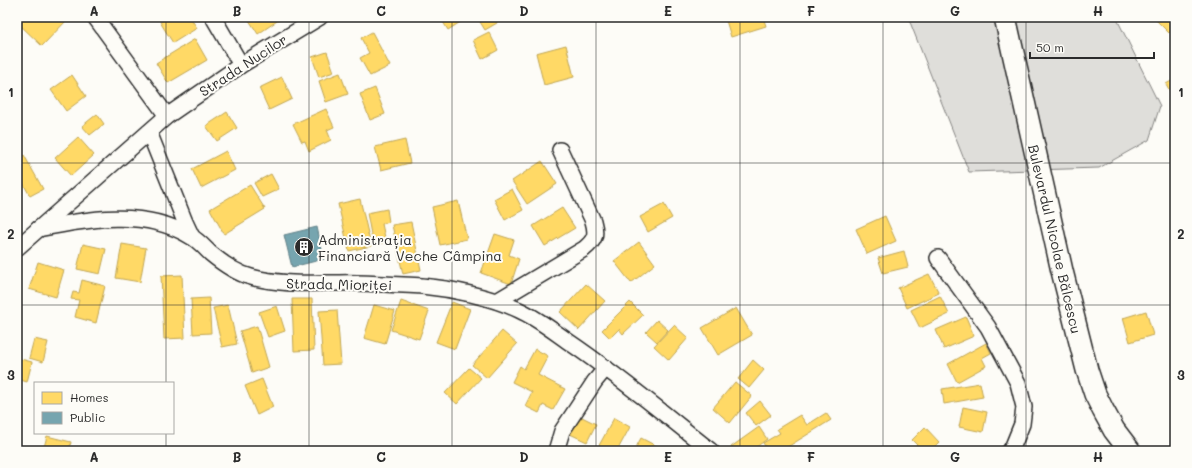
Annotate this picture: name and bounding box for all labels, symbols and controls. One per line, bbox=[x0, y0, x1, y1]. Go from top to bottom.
text: A bbox=[89, 2, 99, 19]
text: B bbox=[233, 2, 242, 19]
text: C bbox=[376, 2, 386, 19]
text: D bbox=[519, 2, 529, 19]
text: E bbox=[664, 2, 672, 19]
text: F bbox=[807, 2, 815, 19]
text: G bbox=[950, 2, 960, 19]
text: H bbox=[1093, 2, 1103, 19]
street label: Strada Nucilor bbox=[195, 29, 291, 101]
scale bar bbox=[1030, 34, 1154, 60]
text: 50 m bbox=[1036, 39, 1064, 55]
text: 1 bbox=[8, 83, 14, 100]
text: 1 bbox=[1178, 83, 1184, 100]
street label: Bulevardul Nicolae Bălcescu bbox=[1024, 143, 1086, 335]
text: 2 bbox=[7, 225, 15, 242]
text: 2 bbox=[1177, 225, 1185, 242]
place label: Administrația Financiară Veche Câmpina bbox=[318, 230, 502, 265]
building icon: Administrația Financiară Veche Câmpina bbox=[293, 236, 315, 258]
street label: Strada Mioriței bbox=[286, 274, 392, 294]
text: 3 bbox=[7, 366, 15, 383]
text: 3 bbox=[1177, 366, 1185, 383]
legend bbox=[34, 382, 174, 434]
text: Homes bbox=[70, 389, 109, 405]
text: Public bbox=[70, 409, 105, 425]
text: A bbox=[89, 448, 99, 465]
text: B bbox=[233, 448, 242, 465]
text: C bbox=[376, 448, 386, 465]
text: D bbox=[519, 448, 529, 465]
text: E bbox=[664, 448, 672, 465]
text: F bbox=[807, 448, 815, 465]
text: G bbox=[950, 448, 960, 465]
text: H bbox=[1093, 448, 1103, 465]

